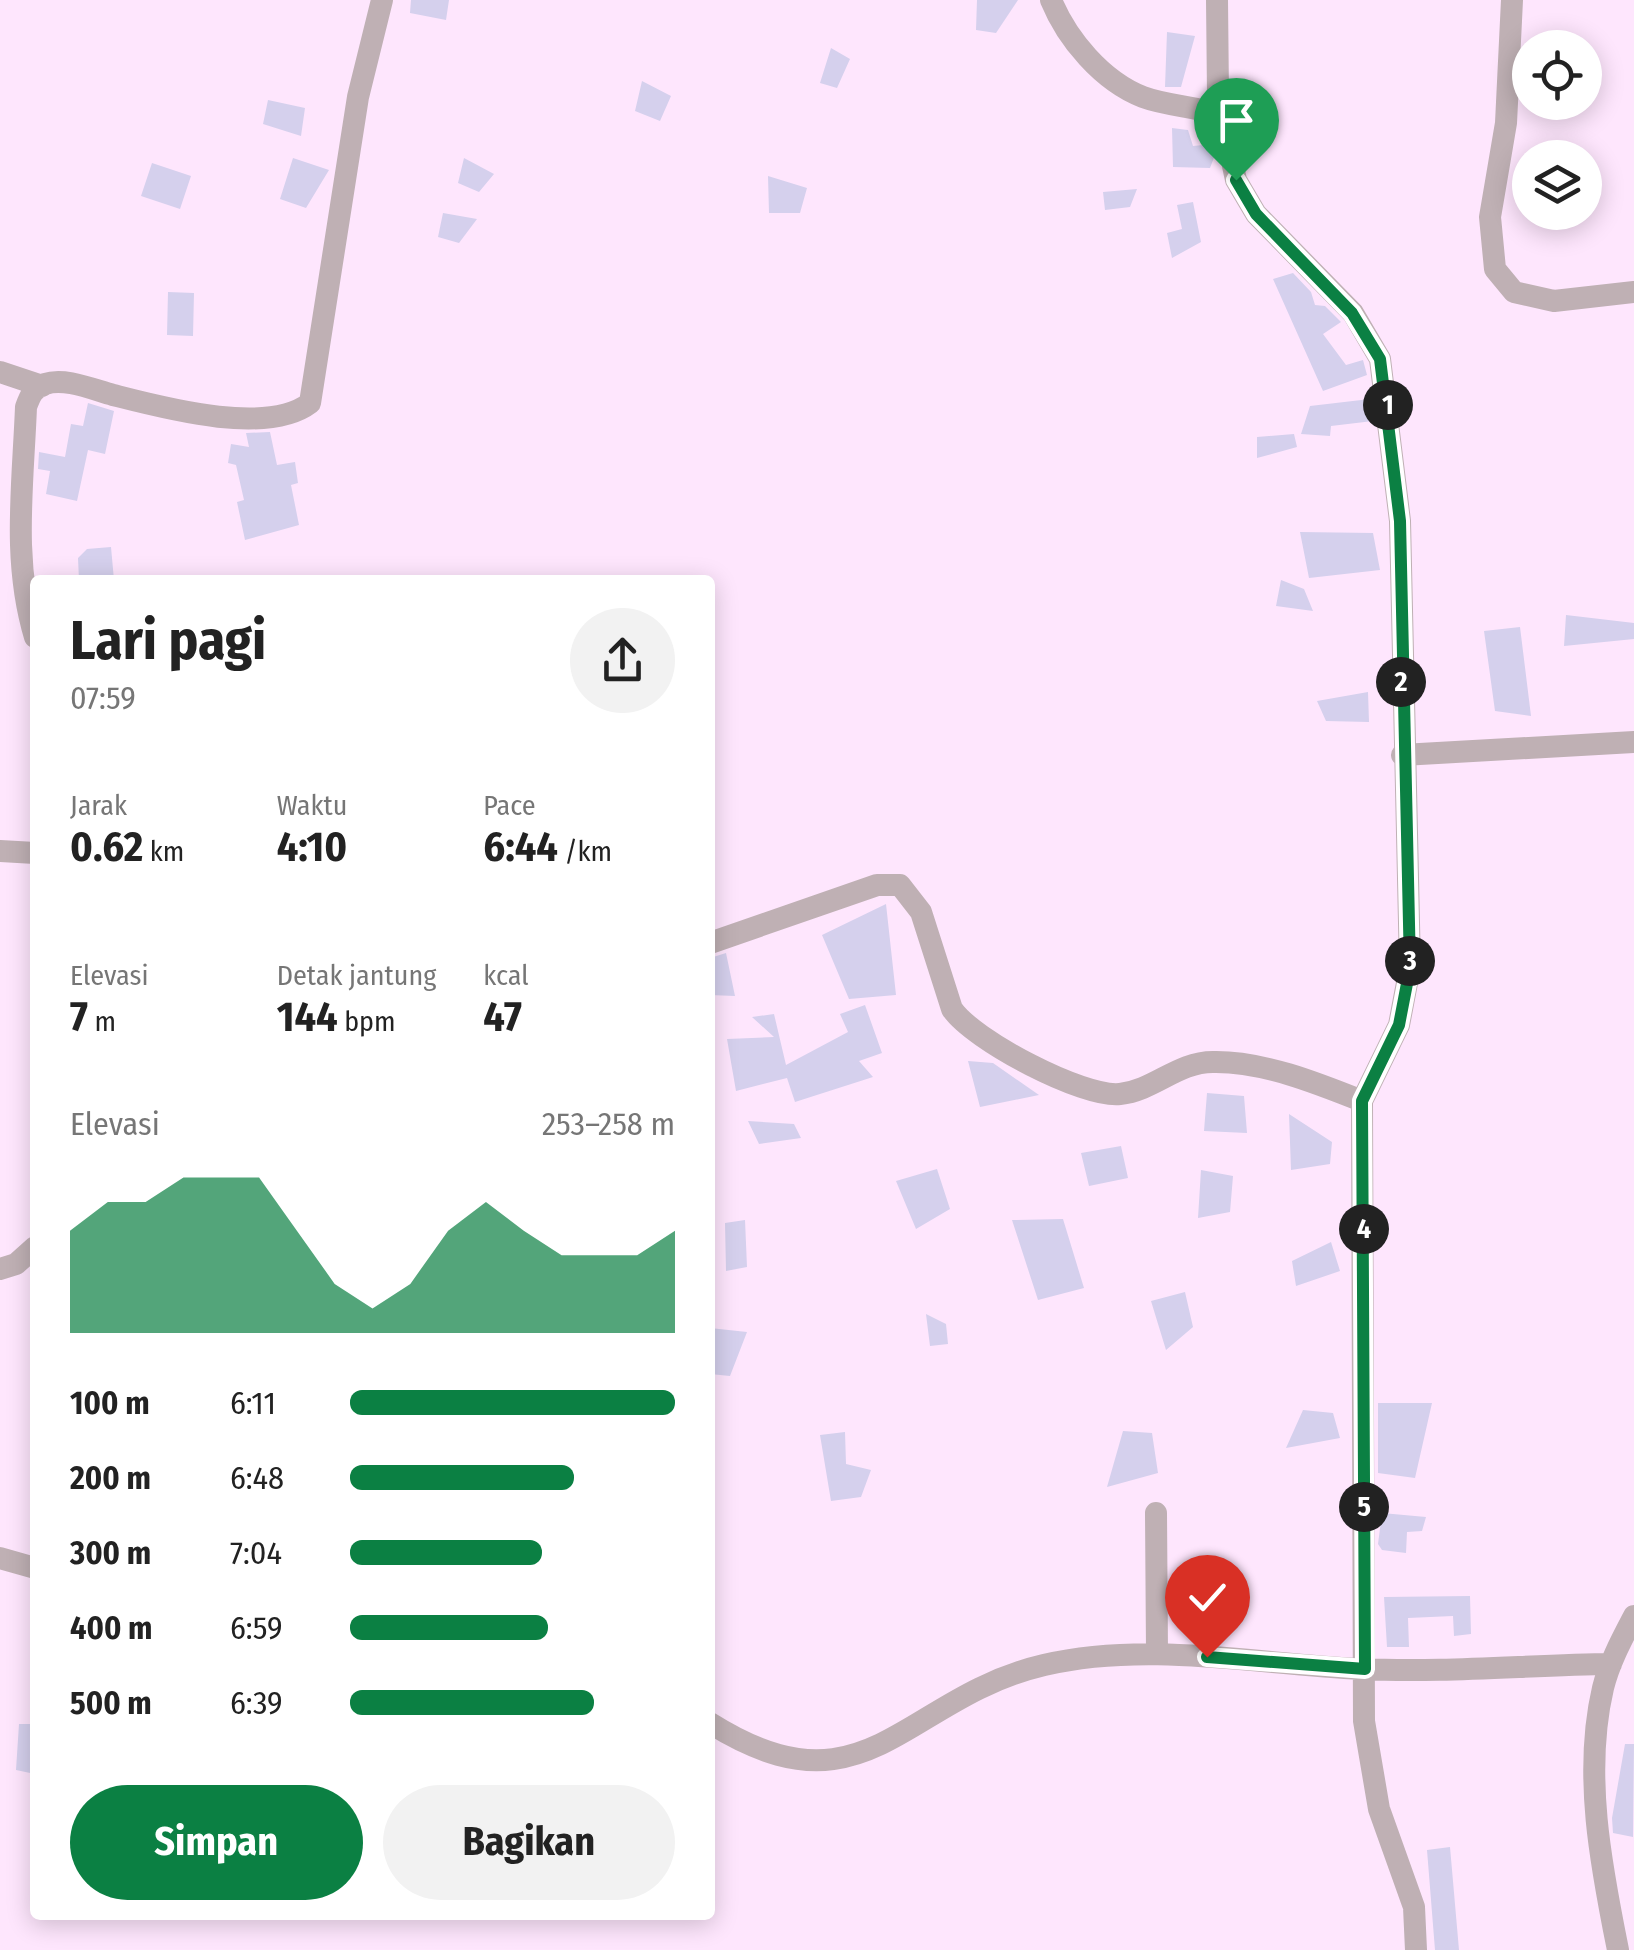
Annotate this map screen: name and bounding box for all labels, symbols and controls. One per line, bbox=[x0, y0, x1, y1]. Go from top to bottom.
map controls bbox=[1512, 30, 1602, 230]
button: locate bbox=[1512, 30, 1602, 120]
pin bbox=[1194, 78, 1279, 181]
icon: arrive bbox=[1209, 93, 1264, 148]
button: layers bbox=[1512, 140, 1602, 230]
pin: 1 bbox=[1363, 380, 1413, 430]
text: 1 bbox=[1382, 388, 1394, 421]
text: Lari pagi bbox=[70, 608, 266, 674]
button: share bbox=[570, 608, 675, 713]
pin: 2 bbox=[1376, 657, 1426, 707]
text: 2 bbox=[1395, 665, 1407, 698]
text: 07:59 bbox=[70, 679, 136, 717]
text: Jarak bbox=[70, 789, 127, 822]
text: Waktu bbox=[277, 789, 347, 822]
text: Pace bbox=[483, 789, 536, 822]
text: 0.62 bbox=[70, 822, 143, 872]
text: 4:10 bbox=[277, 822, 347, 872]
text: 6:44 bbox=[483, 822, 558, 872]
text: km bbox=[143, 835, 184, 868]
text: /km bbox=[558, 835, 612, 868]
pin: 3 bbox=[1385, 936, 1435, 986]
text: 3 bbox=[1403, 944, 1417, 977]
text: Elevasi bbox=[70, 959, 149, 992]
text: Detak jantung bbox=[277, 959, 436, 992]
text: kcal bbox=[483, 959, 529, 992]
text: 7 bbox=[70, 992, 88, 1042]
text: 144 bbox=[277, 992, 338, 1042]
text: 47 bbox=[483, 992, 522, 1042]
text: m bbox=[88, 1005, 116, 1038]
text: bpm bbox=[338, 1005, 396, 1038]
text: Elevasi bbox=[70, 1105, 160, 1143]
text: 253–258 m bbox=[542, 1105, 675, 1143]
pin: 4 bbox=[1339, 1204, 1389, 1254]
text: 4 bbox=[1357, 1212, 1371, 1245]
text: 100 m bbox=[70, 1384, 150, 1422]
text: 6:11 bbox=[230, 1384, 276, 1422]
text: 200 m bbox=[70, 1459, 151, 1497]
text: 6:48 bbox=[230, 1459, 284, 1497]
pin: 5 bbox=[1339, 1482, 1389, 1532]
text: 5 bbox=[1357, 1490, 1371, 1523]
text: 300 m bbox=[70, 1534, 151, 1572]
text: 7:04 bbox=[230, 1534, 282, 1572]
pin bbox=[1165, 1555, 1250, 1658]
icon: check bbox=[1180, 1570, 1235, 1625]
text: 400 m bbox=[70, 1609, 152, 1647]
text: 6:59 bbox=[230, 1609, 283, 1647]
text: 500 m bbox=[70, 1684, 152, 1722]
text: 6:39 bbox=[230, 1684, 283, 1722]
button: Simpan bbox=[70, 1785, 363, 1900]
button: Bagikan bbox=[383, 1785, 675, 1900]

